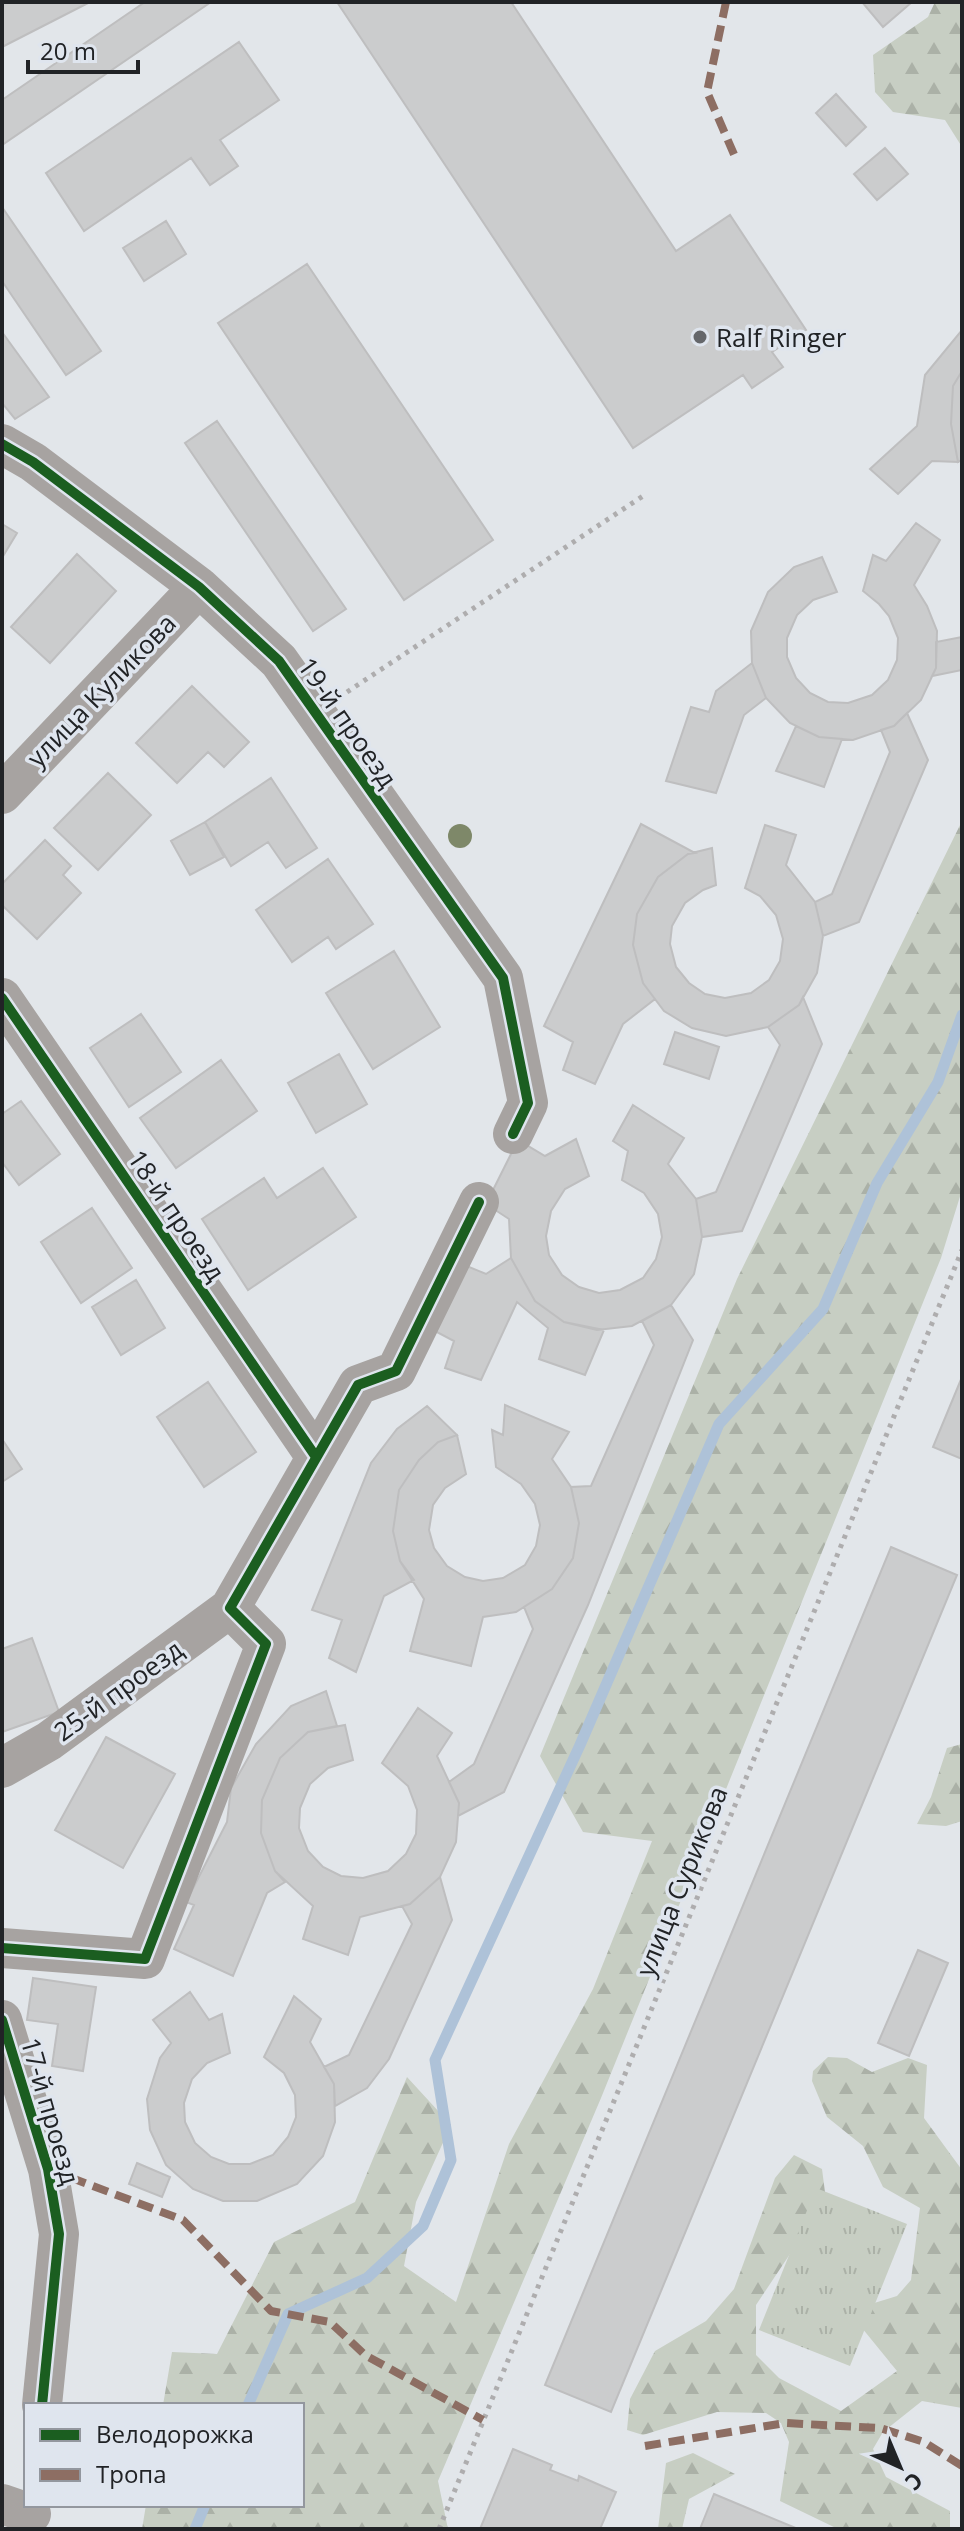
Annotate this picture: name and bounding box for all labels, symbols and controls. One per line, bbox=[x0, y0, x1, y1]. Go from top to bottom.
scale bar bbox=[28, 24, 138, 74]
text: 20 m bbox=[40, 34, 96, 67]
place label: Ralf Ringer bbox=[716, 319, 847, 355]
marker: Ralf Ringer bbox=[691, 328, 709, 346]
street label: улица Куликова bbox=[18, 605, 184, 775]
street label: 19-й проезд bbox=[290, 650, 406, 794]
street label: 18-й проезд bbox=[120, 1142, 234, 1288]
street label: 25-й проезд bbox=[46, 1631, 190, 1749]
street label: улица Сурикова bbox=[626, 1781, 736, 1981]
street label: 17-й проезд bbox=[13, 2033, 89, 2189]
legend bbox=[24, 2403, 304, 2507]
text: Велодорожка bbox=[96, 2417, 254, 2450]
north arrow bbox=[860, 2427, 940, 2507]
text: Тропа bbox=[96, 2457, 167, 2490]
text: С bbox=[899, 2466, 930, 2498]

